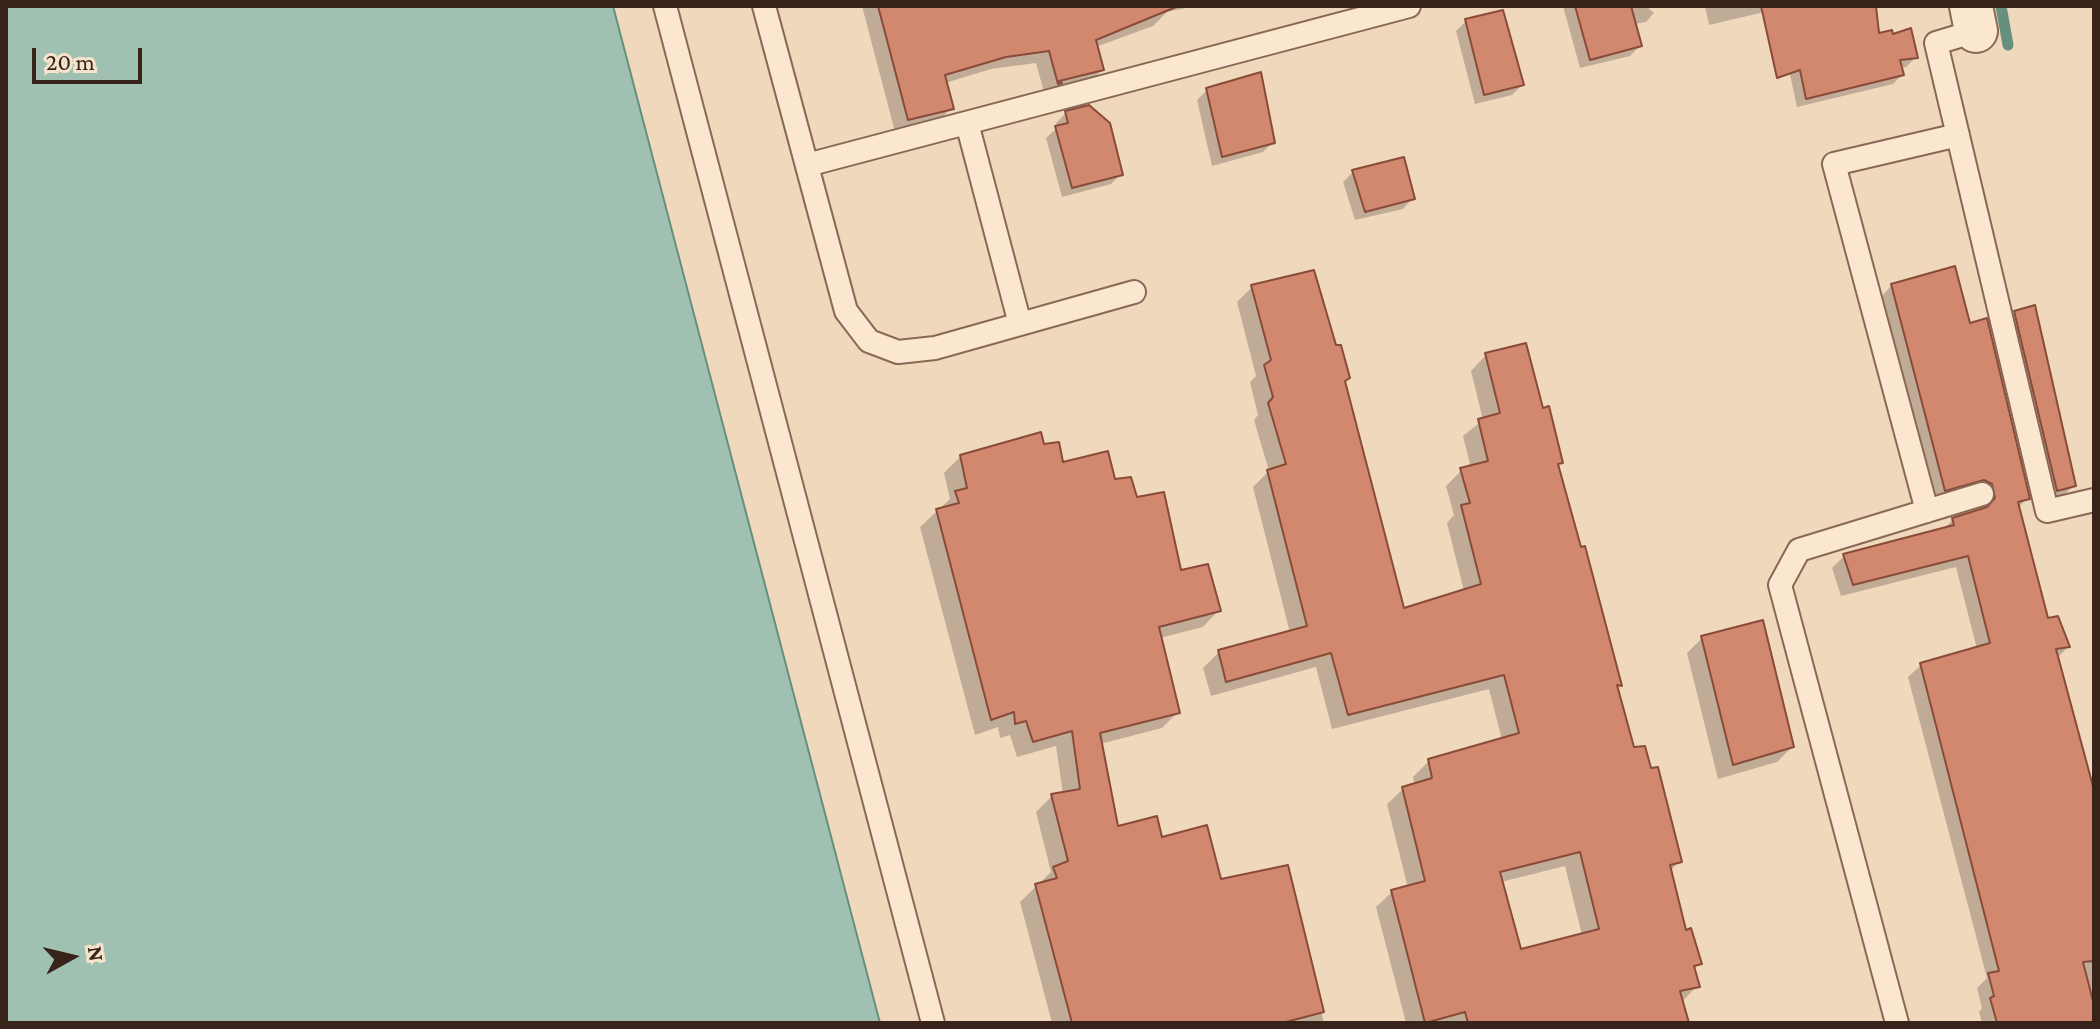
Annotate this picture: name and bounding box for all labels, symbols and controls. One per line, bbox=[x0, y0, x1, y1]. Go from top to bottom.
scale bar bbox=[36, 32, 146, 82]
text: 20 m bbox=[46, 48, 95, 75]
north arrow bbox=[32, 917, 112, 997]
text: N bbox=[83, 944, 110, 963]

